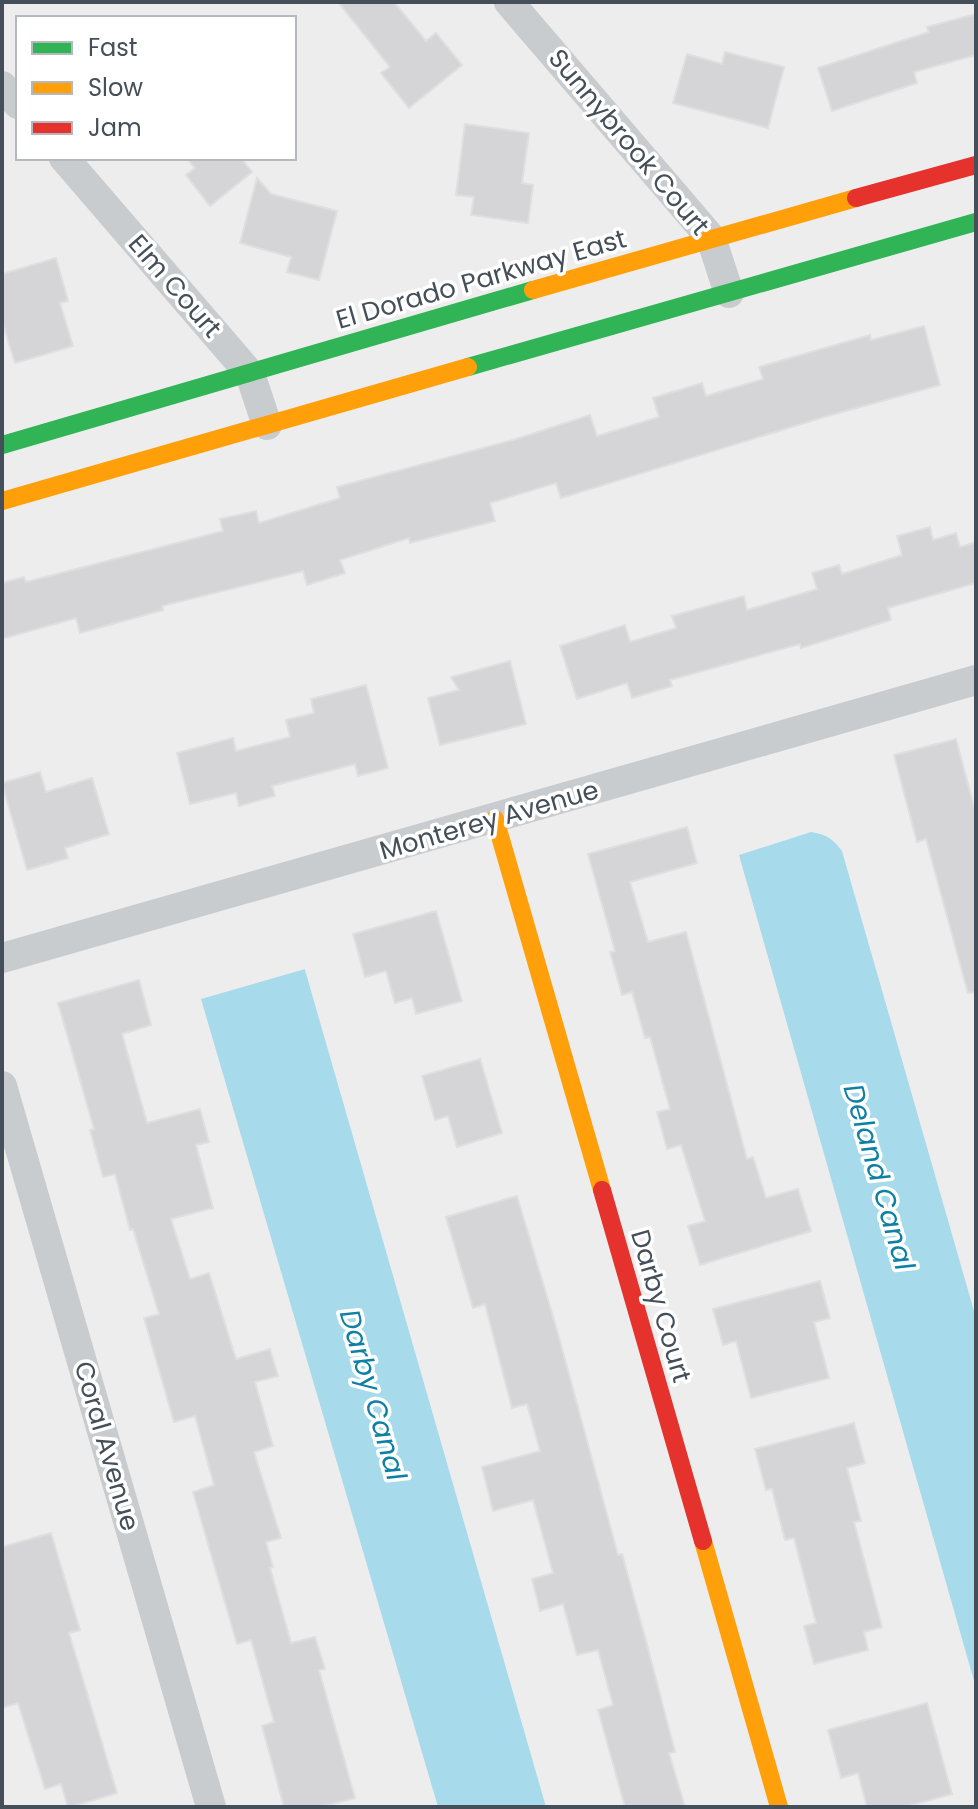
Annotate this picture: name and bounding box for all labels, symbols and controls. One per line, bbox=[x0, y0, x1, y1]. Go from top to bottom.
legend bbox=[16, 16, 296, 160]
text: Fast bbox=[88, 31, 138, 64]
street label: Sunnybrook Court bbox=[540, 41, 718, 243]
text: Slow bbox=[88, 71, 143, 104]
text: Jam bbox=[88, 111, 142, 144]
street label: El Dorado Parkway East bbox=[332, 220, 630, 338]
street label: Elm Court bbox=[120, 227, 230, 345]
street label: Monterey Avenue bbox=[375, 772, 603, 868]
water label: Deland Canal bbox=[834, 1079, 924, 1275]
street label: Darby Court bbox=[622, 1225, 700, 1387]
water label: Darby Canal bbox=[330, 1305, 416, 1485]
street label: Coral Avenue bbox=[66, 1357, 148, 1535]

